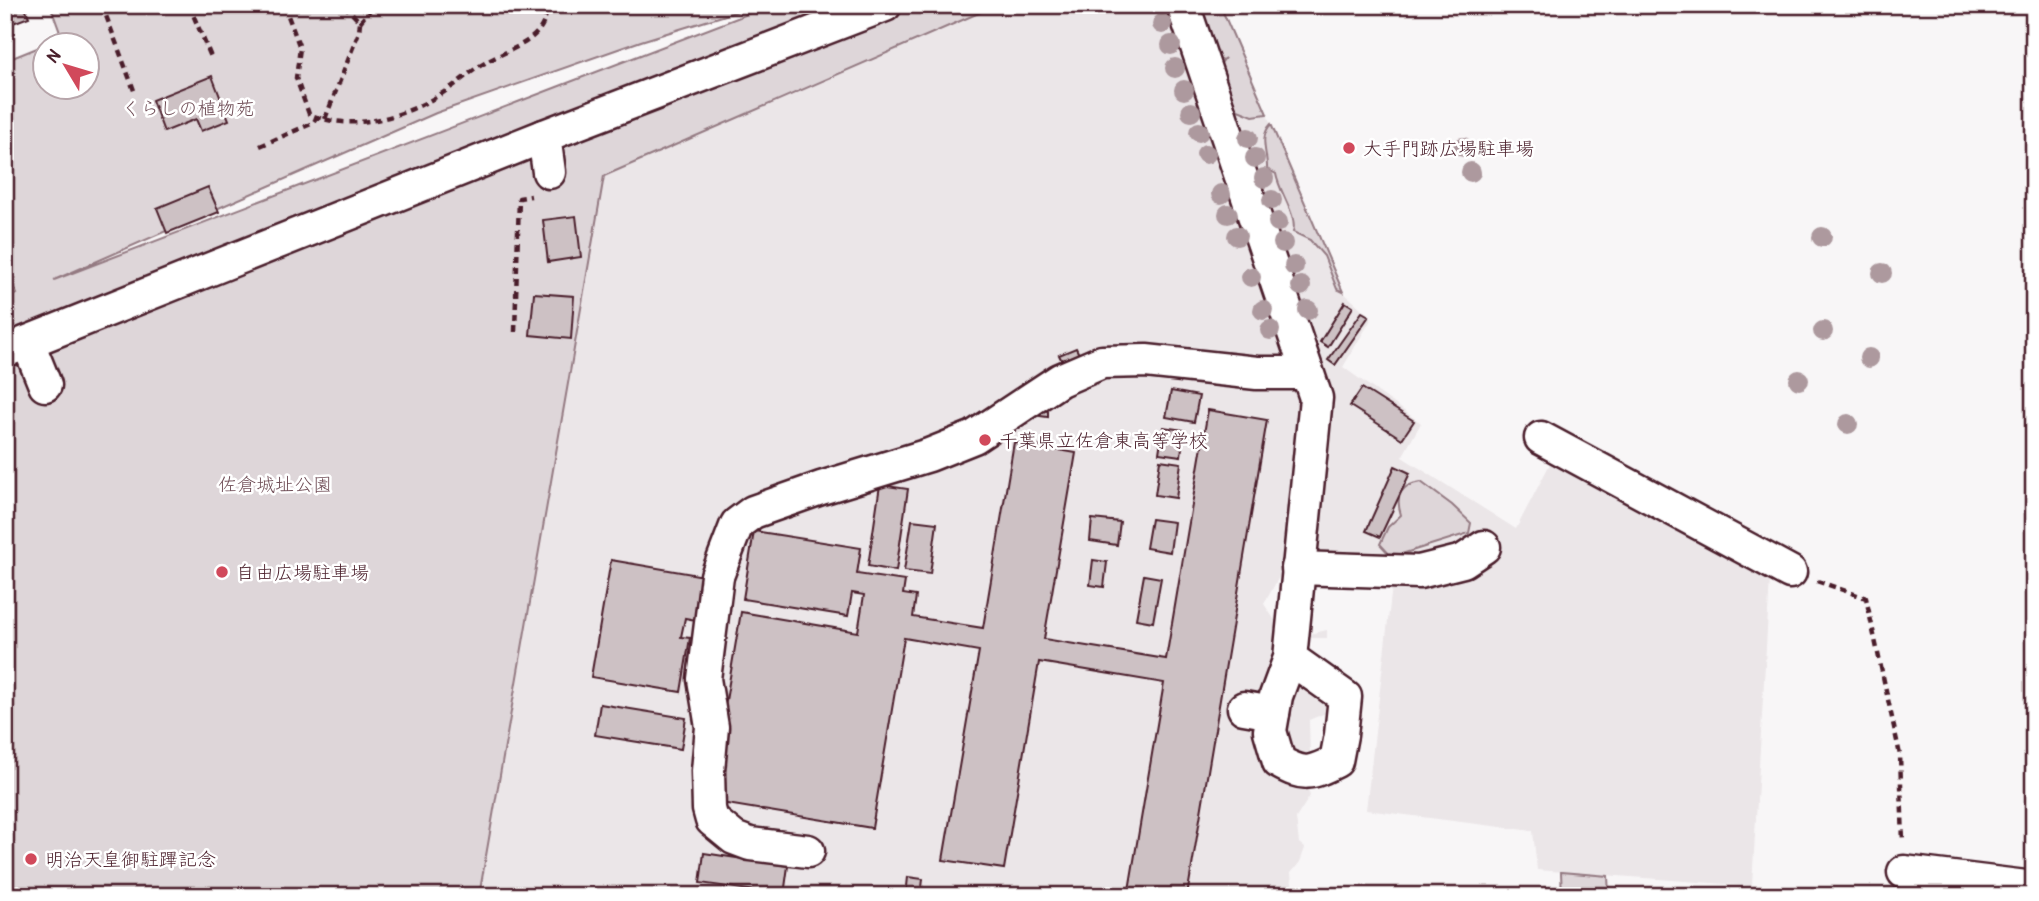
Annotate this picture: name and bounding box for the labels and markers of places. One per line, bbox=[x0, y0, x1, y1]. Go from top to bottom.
place label: 大手門跡広場駐車場 bbox=[1363, 135, 1534, 161]
marker: 大手門跡広場駐車場 bbox=[1341, 140, 1357, 156]
place label: 千葉県立佐倉東高等学校 bbox=[999, 427, 1208, 453]
marker: 千葉県立佐倉東高等学校 bbox=[977, 432, 993, 448]
place label: 自由広場駐車場 bbox=[236, 559, 369, 585]
marker: 自由広場駐車場 bbox=[214, 564, 230, 580]
place label: 明治天皇御駐蹕記念 bbox=[45, 846, 216, 872]
marker: 明治天皇御駐蹕記念 bbox=[23, 851, 39, 867]

